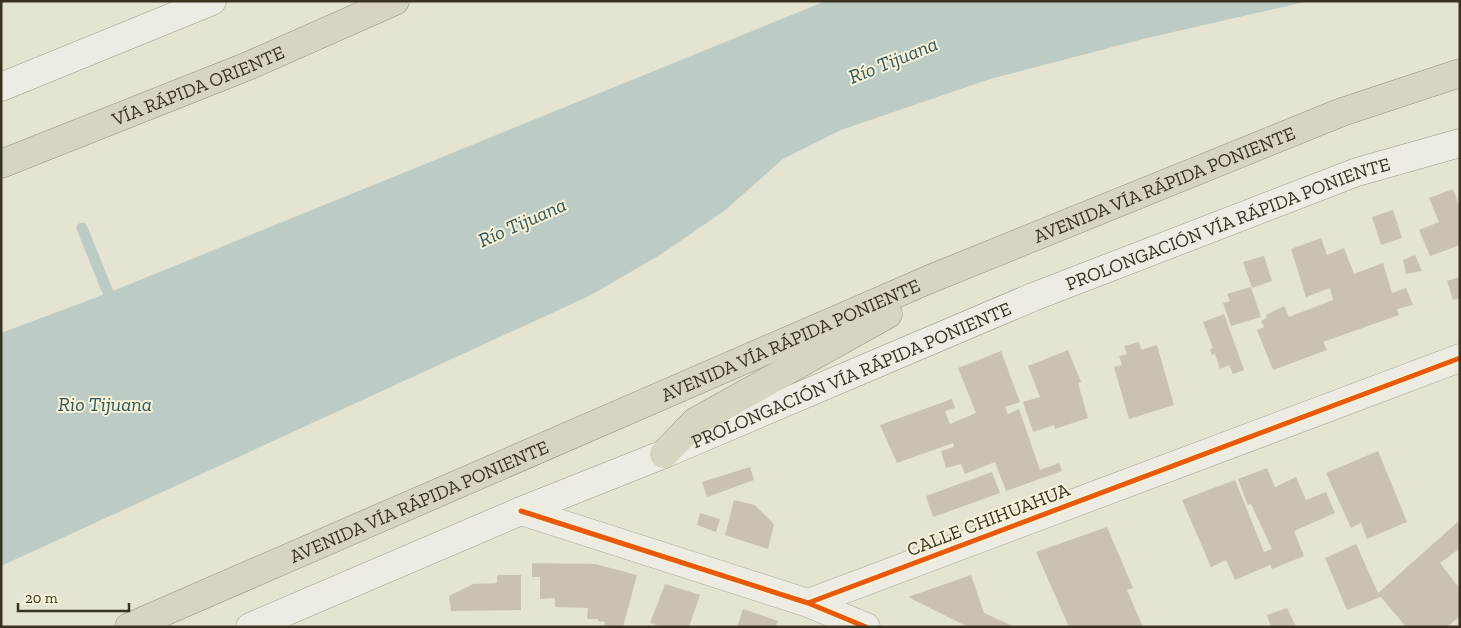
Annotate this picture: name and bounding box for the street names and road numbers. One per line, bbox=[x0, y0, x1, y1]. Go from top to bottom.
street label: VÍA RÁPIDA ORIENTE bbox=[108, 40, 288, 131]
street label: AVENIDA VÍA RÁPIDA PONIENTE bbox=[1030, 121, 1298, 248]
street label: PROLONGACIÓN VÍA RÁPIDA PONIENTE bbox=[1062, 152, 1393, 295]
street label: AVENIDA VÍA RÁPIDA PONIENTE bbox=[658, 274, 923, 406]
street label: PROLONGACIÓN VÍA RÁPIDA PONIENTE bbox=[688, 297, 1015, 453]
street label: AVENIDA VÍA RÁPIDA PONIENTE bbox=[286, 435, 552, 568]
street label: CALLE CHIHUAHUA bbox=[904, 478, 1073, 561]

